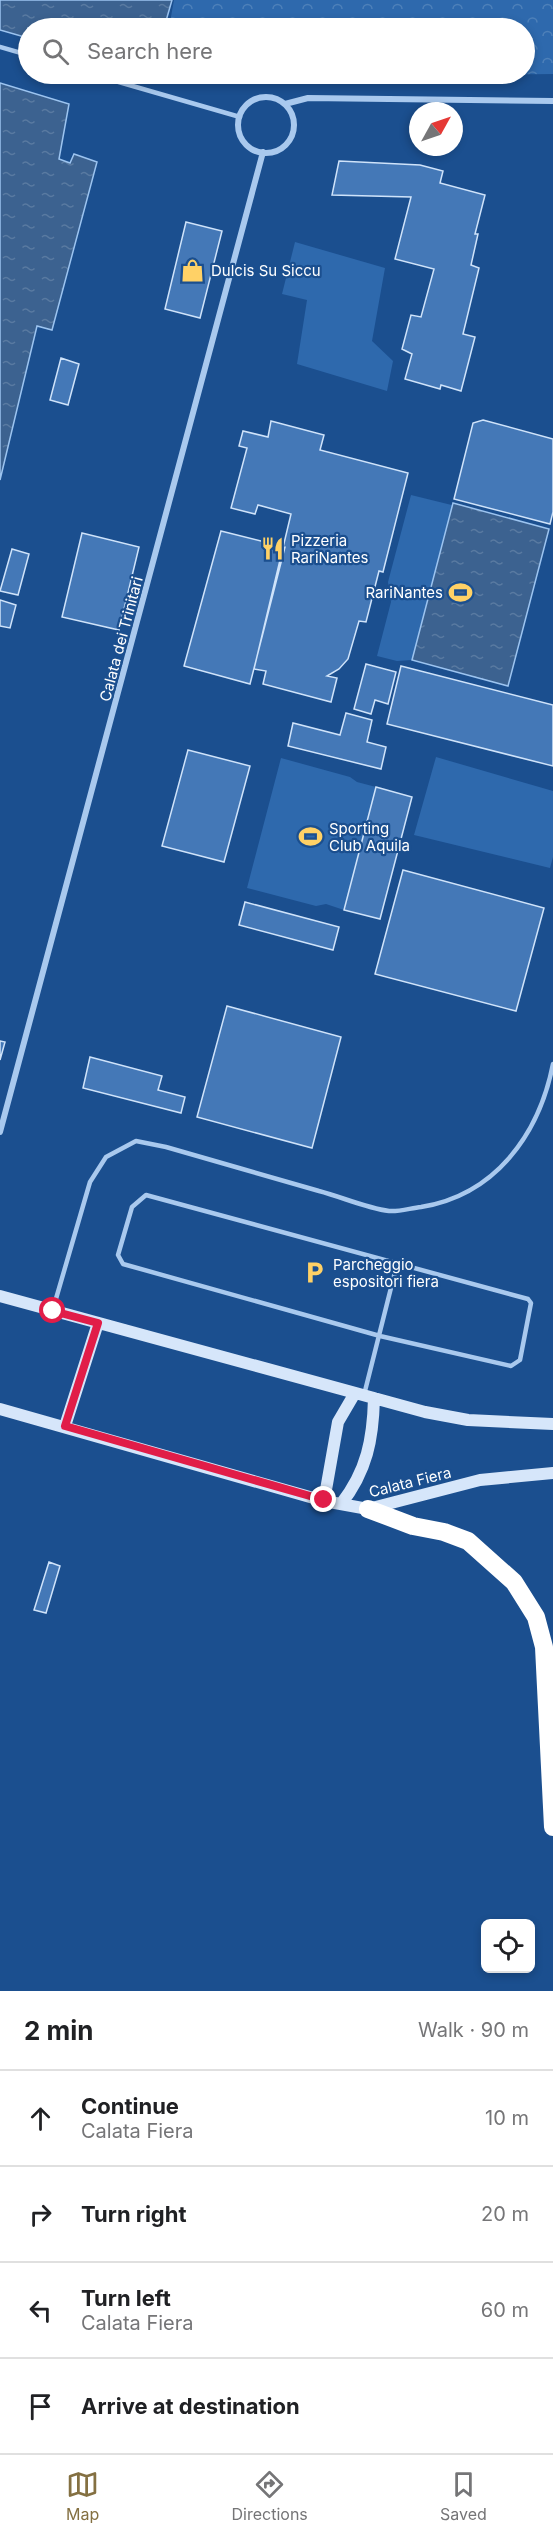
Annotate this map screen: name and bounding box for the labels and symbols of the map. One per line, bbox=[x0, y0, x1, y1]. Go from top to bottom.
north arrow bbox=[409, 102, 463, 156]
shop icon: Dulcis Su Siccu bbox=[180, 257, 206, 283]
place label: Dulcis Su Siccu bbox=[211, 261, 321, 280]
place label: Pizzeria RariNantes bbox=[291, 531, 369, 567]
restaurant icon: Pizzeria RariNantes bbox=[260, 536, 286, 562]
street label: Calata dei Trinitari bbox=[95, 574, 147, 704]
sports icon: RariNantes bbox=[448, 579, 474, 605]
place label: RariNantes bbox=[365, 583, 443, 602]
place label: Sporting Club Aquila bbox=[329, 819, 410, 855]
sports icon: Sporting Club Aquila bbox=[298, 824, 324, 850]
place label: Parcheggio espositori fiera bbox=[333, 1255, 439, 1291]
parking icon: Parcheggio espositori fiera bbox=[302, 1260, 328, 1286]
route start bbox=[39, 1297, 65, 1323]
street label: Calata Fiera bbox=[367, 1463, 453, 1501]
route end bbox=[310, 1486, 336, 1512]

